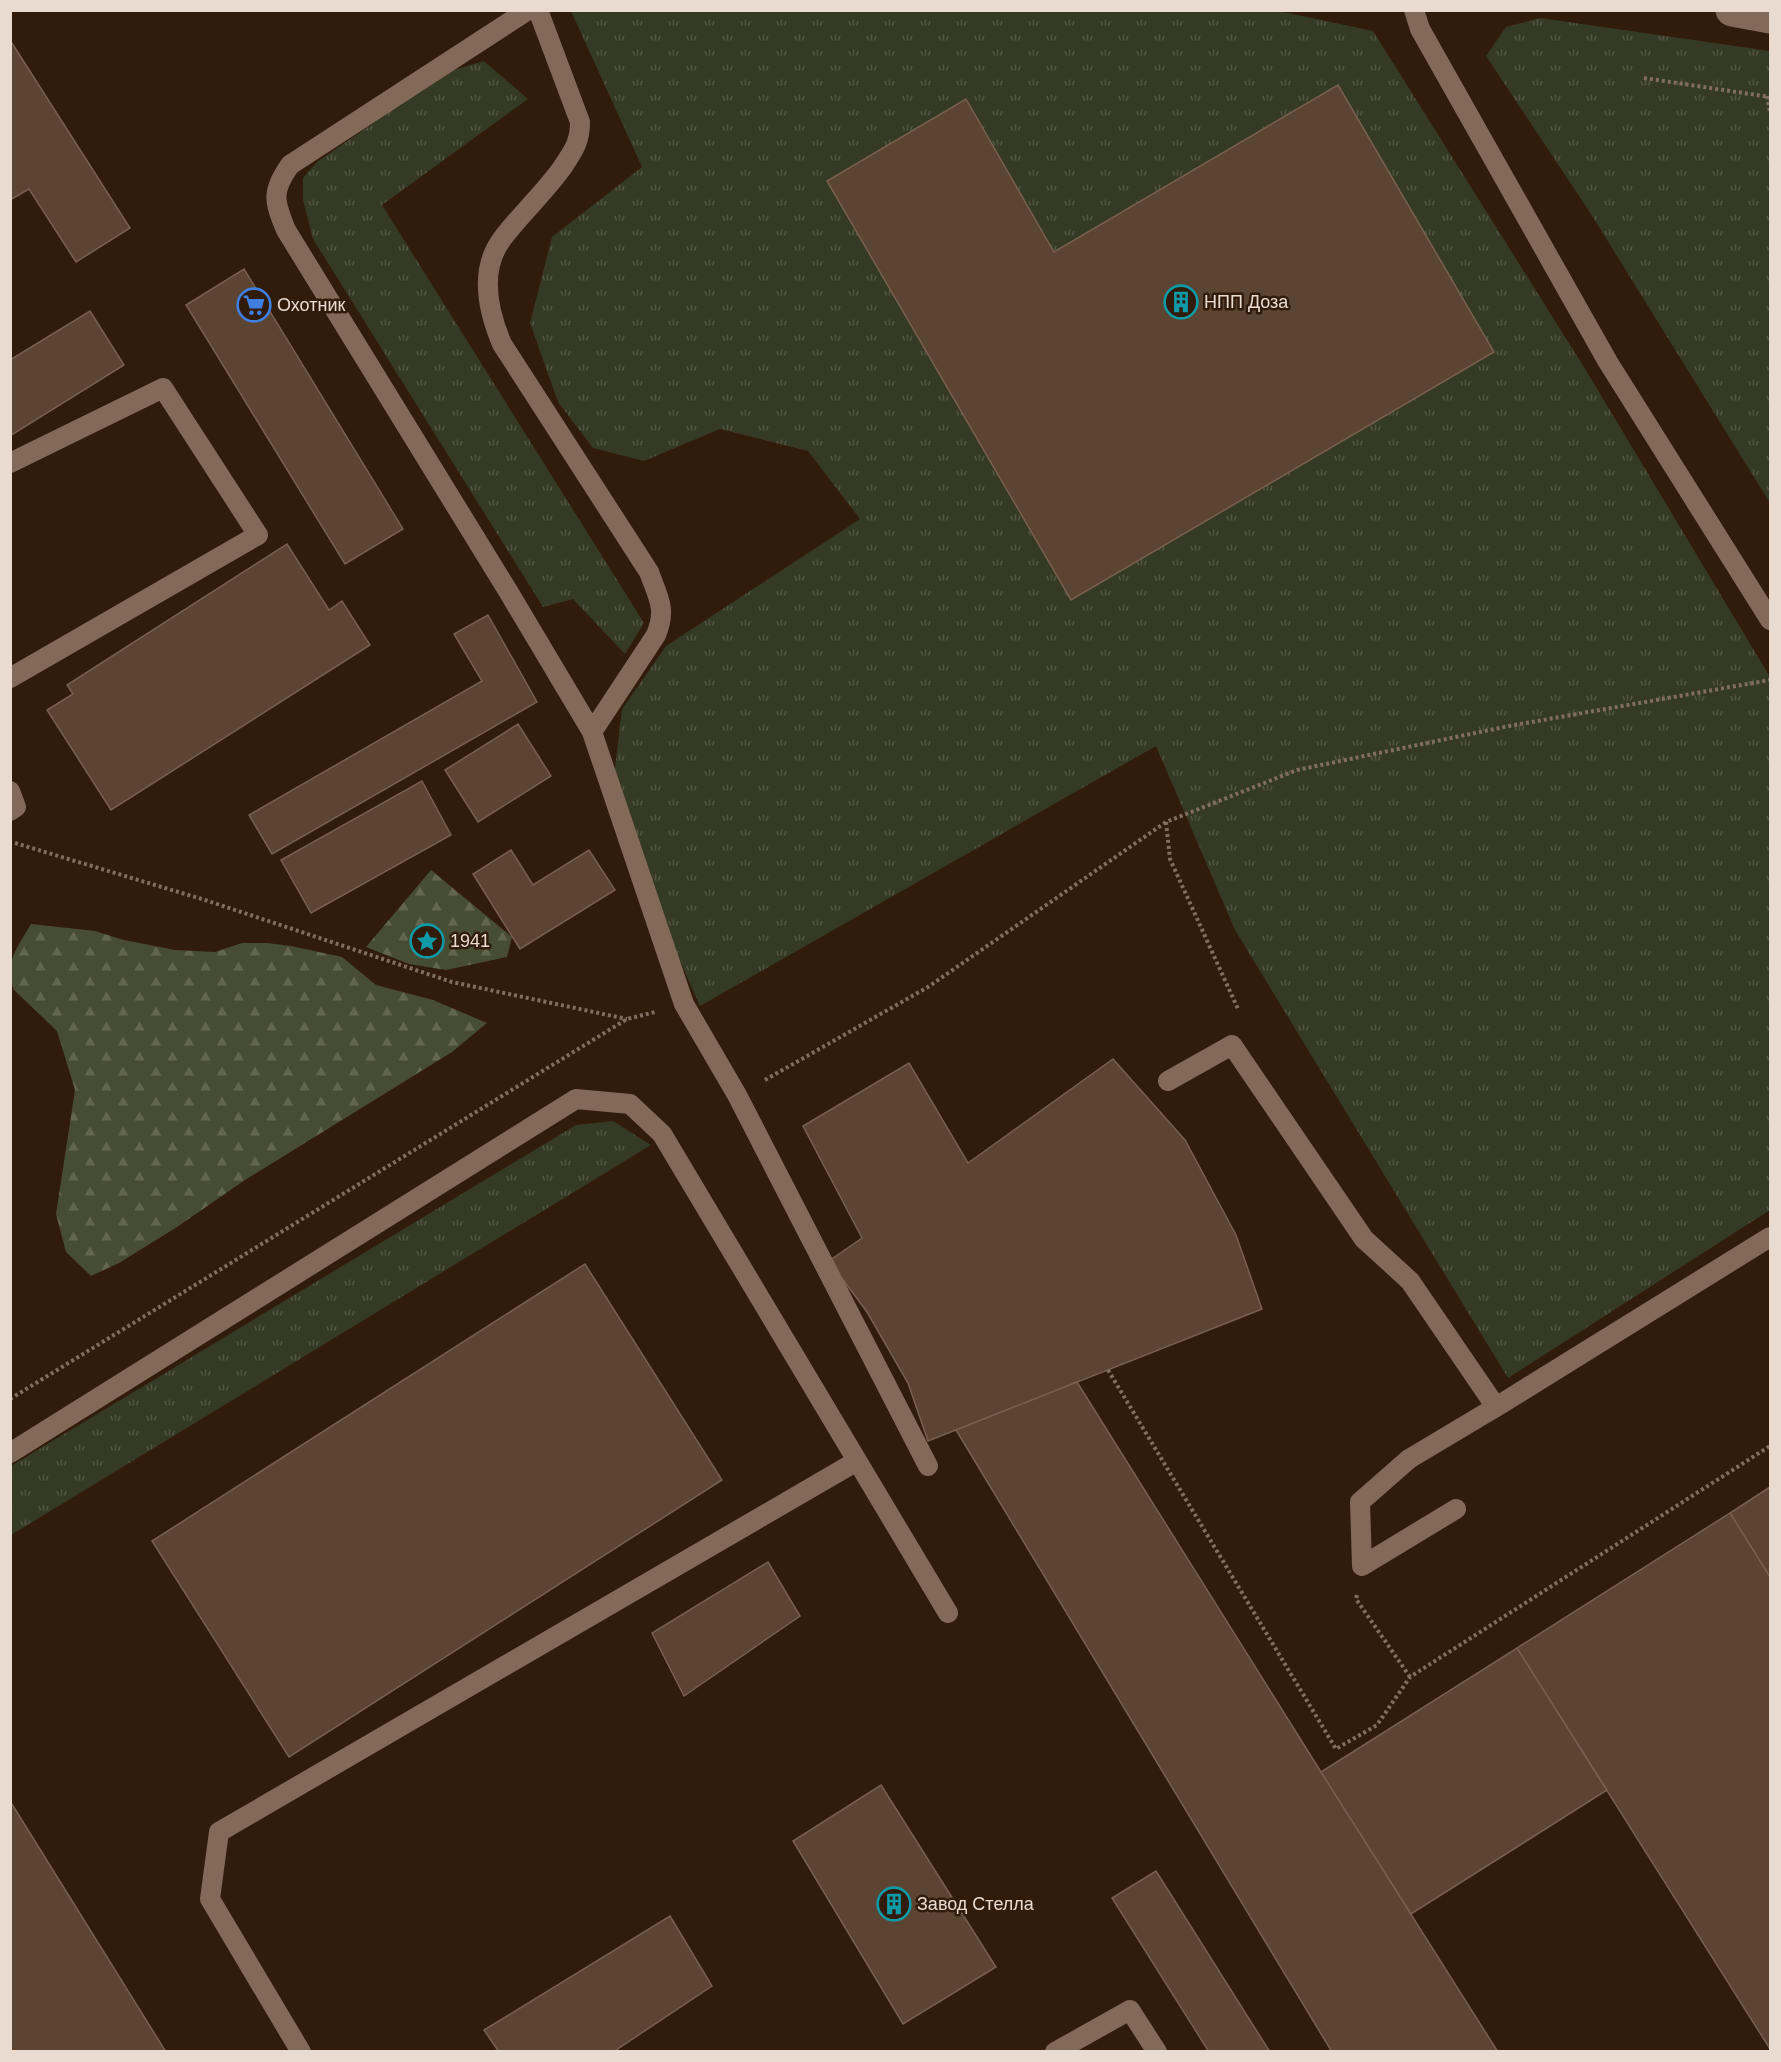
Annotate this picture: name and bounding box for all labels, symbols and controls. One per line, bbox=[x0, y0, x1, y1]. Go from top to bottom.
building icon: НПП Доза bbox=[1163, 284, 1199, 320]
supermarket icon: Охотник bbox=[236, 287, 272, 323]
place label: НПП Доза bbox=[1204, 292, 1289, 312]
place label: Охотник bbox=[277, 295, 345, 315]
place icon: 1941 bbox=[409, 923, 445, 959]
place label: 1941 bbox=[450, 931, 490, 951]
building icon: Завод Стелла bbox=[876, 1886, 912, 1922]
place label: Завод Стелла bbox=[917, 1894, 1035, 1914]

